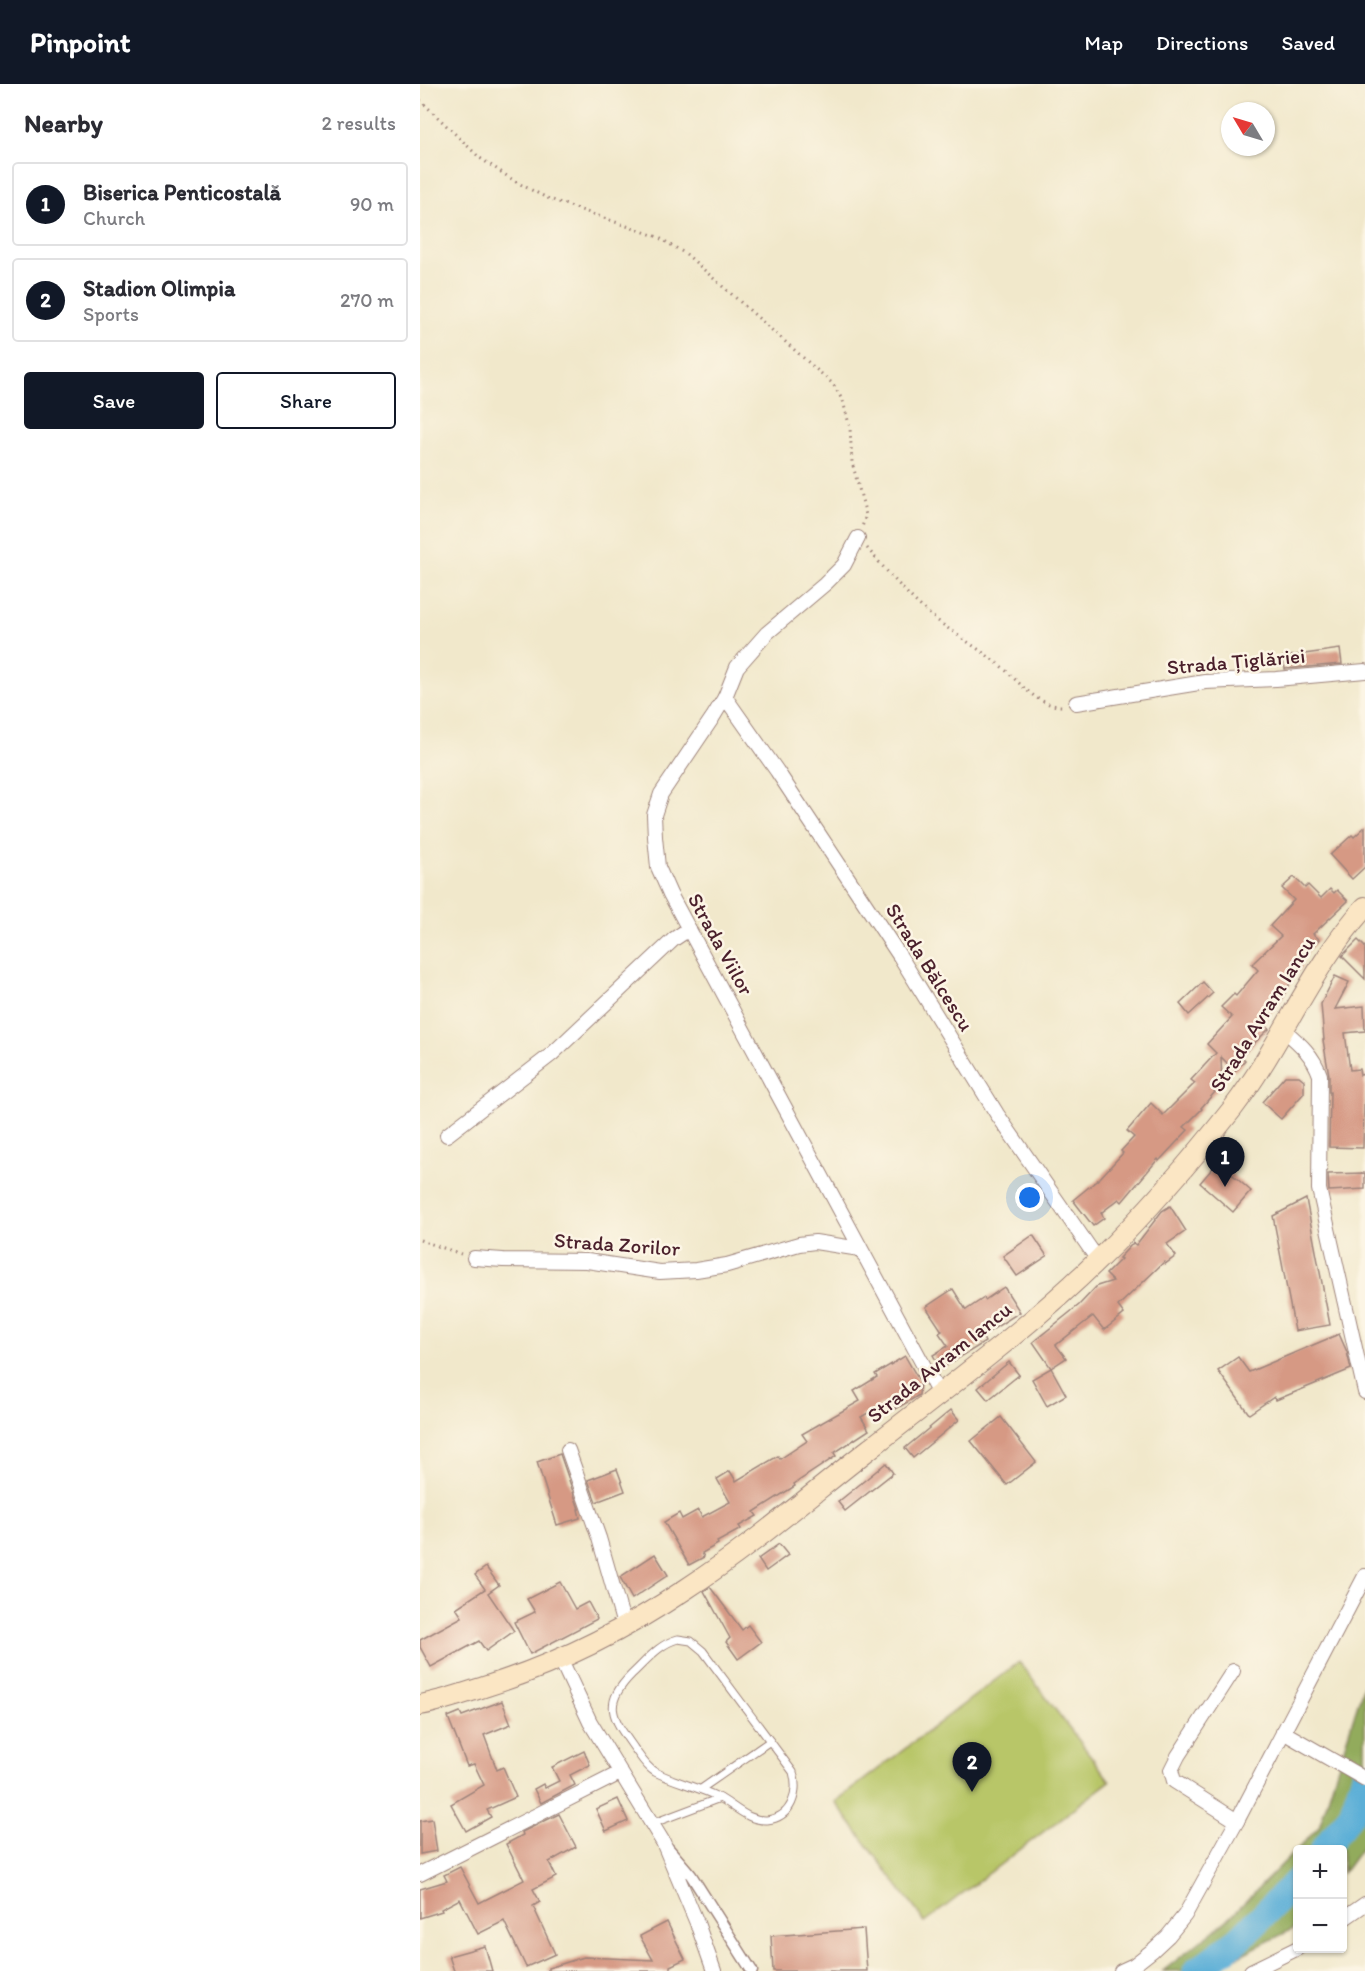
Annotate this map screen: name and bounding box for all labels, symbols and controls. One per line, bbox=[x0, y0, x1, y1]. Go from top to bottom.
text: Pinpoint bbox=[30, 25, 131, 59]
text: Map bbox=[1085, 30, 1123, 55]
text: Directions bbox=[1156, 30, 1248, 55]
text: Saved bbox=[1281, 30, 1335, 55]
north arrow bbox=[1221, 102, 1275, 156]
text: Nearby bbox=[24, 107, 103, 139]
text: 2 results bbox=[322, 111, 396, 135]
text: Biserica Penticostală bbox=[83, 179, 281, 206]
text: 1 bbox=[41, 192, 50, 216]
text: 90 m bbox=[350, 192, 394, 216]
text: Church bbox=[83, 206, 145, 230]
text: Stadion Olimpia bbox=[83, 275, 235, 302]
text: 2 bbox=[40, 288, 51, 312]
text: 270 m bbox=[340, 288, 394, 312]
text: Sports bbox=[83, 302, 139, 326]
button: Save bbox=[24, 372, 204, 429]
button: Share bbox=[216, 372, 396, 429]
street label: Strada Țiglăriei bbox=[1166, 642, 1306, 680]
street label: Strada Viilor bbox=[683, 889, 759, 999]
street label: Strada Bălcescu bbox=[881, 898, 980, 1036]
street label: Strada Avram Iancu bbox=[1204, 932, 1320, 1096]
pin: 1 bbox=[1206, 1138, 1244, 1187]
your location bbox=[1015, 1183, 1044, 1212]
street label: Strada Zorilor bbox=[553, 1227, 682, 1261]
street label: Strada Avram Iancu bbox=[862, 1296, 1016, 1428]
pin: 2 bbox=[952, 1742, 992, 1792]
map controls bbox=[1293, 1845, 1347, 1953]
button: + bbox=[1293, 1845, 1347, 1899]
button: − bbox=[1293, 1899, 1347, 1953]

